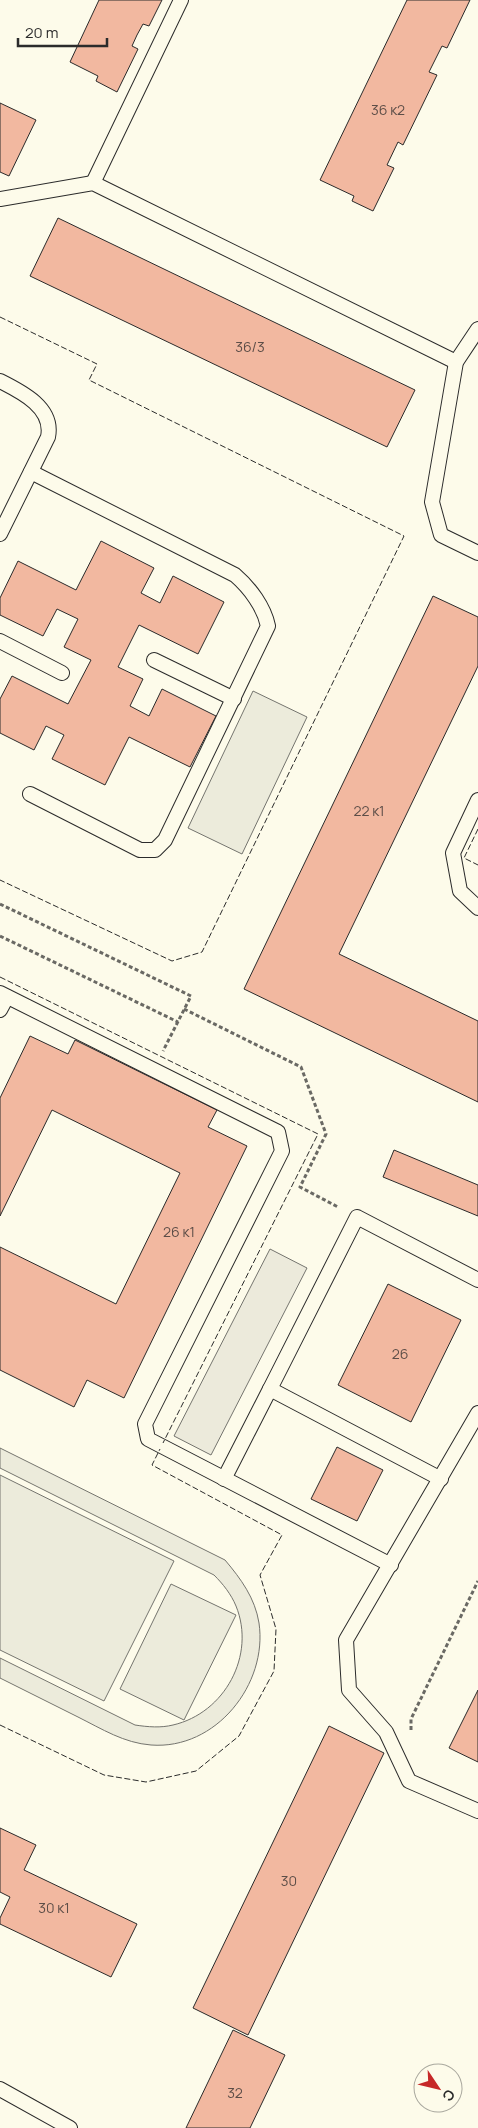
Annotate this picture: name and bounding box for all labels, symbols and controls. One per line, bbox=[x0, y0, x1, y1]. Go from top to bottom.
scale bar bbox=[18, 15, 106, 47]
text: 20 m bbox=[25, 22, 58, 43]
house number: 36 к2 bbox=[371, 100, 405, 119]
house number: 36/3 bbox=[235, 337, 265, 356]
house number: 22 к1 bbox=[353, 801, 385, 820]
house number: 26 к1 bbox=[163, 1222, 195, 1241]
house number: 26 bbox=[392, 1344, 408, 1363]
house number: 30 bbox=[281, 1871, 297, 1890]
house number: 30 к1 bbox=[38, 1898, 70, 1917]
north arrow bbox=[413, 2063, 463, 2113]
house number: 32 bbox=[227, 2083, 243, 2102]
text: С bbox=[438, 2086, 460, 2105]

